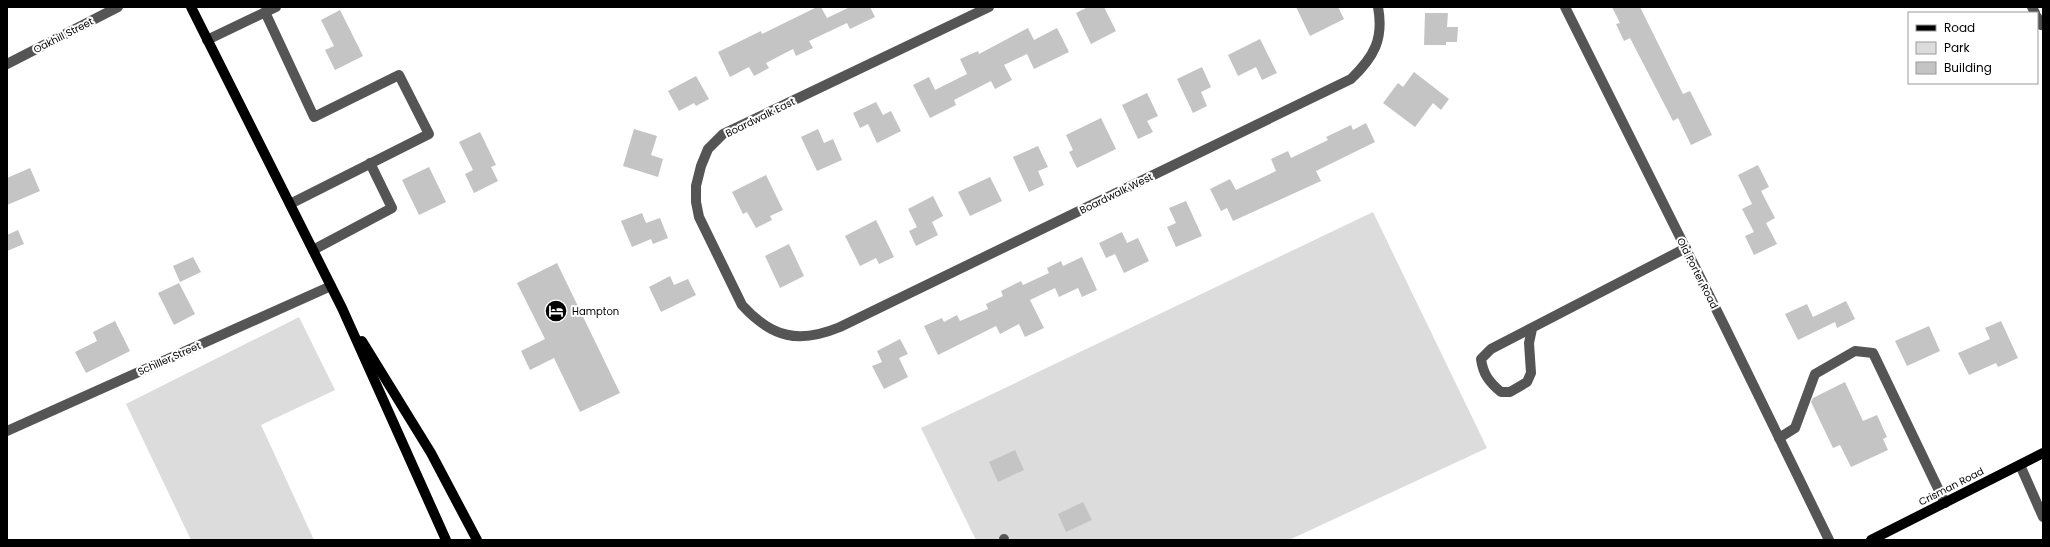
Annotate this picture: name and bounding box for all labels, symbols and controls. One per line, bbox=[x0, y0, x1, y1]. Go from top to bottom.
legend bbox=[1908, 12, 2038, 84]
street label: Oakhill Street bbox=[31, 14, 96, 57]
text: Road bbox=[1944, 19, 1975, 36]
text: Park bbox=[1944, 39, 1971, 56]
text: Building bbox=[1944, 59, 1992, 76]
street label: Boardwalk East bbox=[723, 94, 798, 141]
street label: Boardwalk West bbox=[1077, 169, 1156, 218]
street label: Old Porter Road bbox=[1673, 235, 1722, 311]
hotel icon: Hampton bbox=[543, 298, 569, 324]
place label: Hampton bbox=[572, 304, 619, 319]
street label: Schiller Street bbox=[135, 338, 203, 379]
street label: Crisman Road bbox=[1916, 464, 1986, 509]

